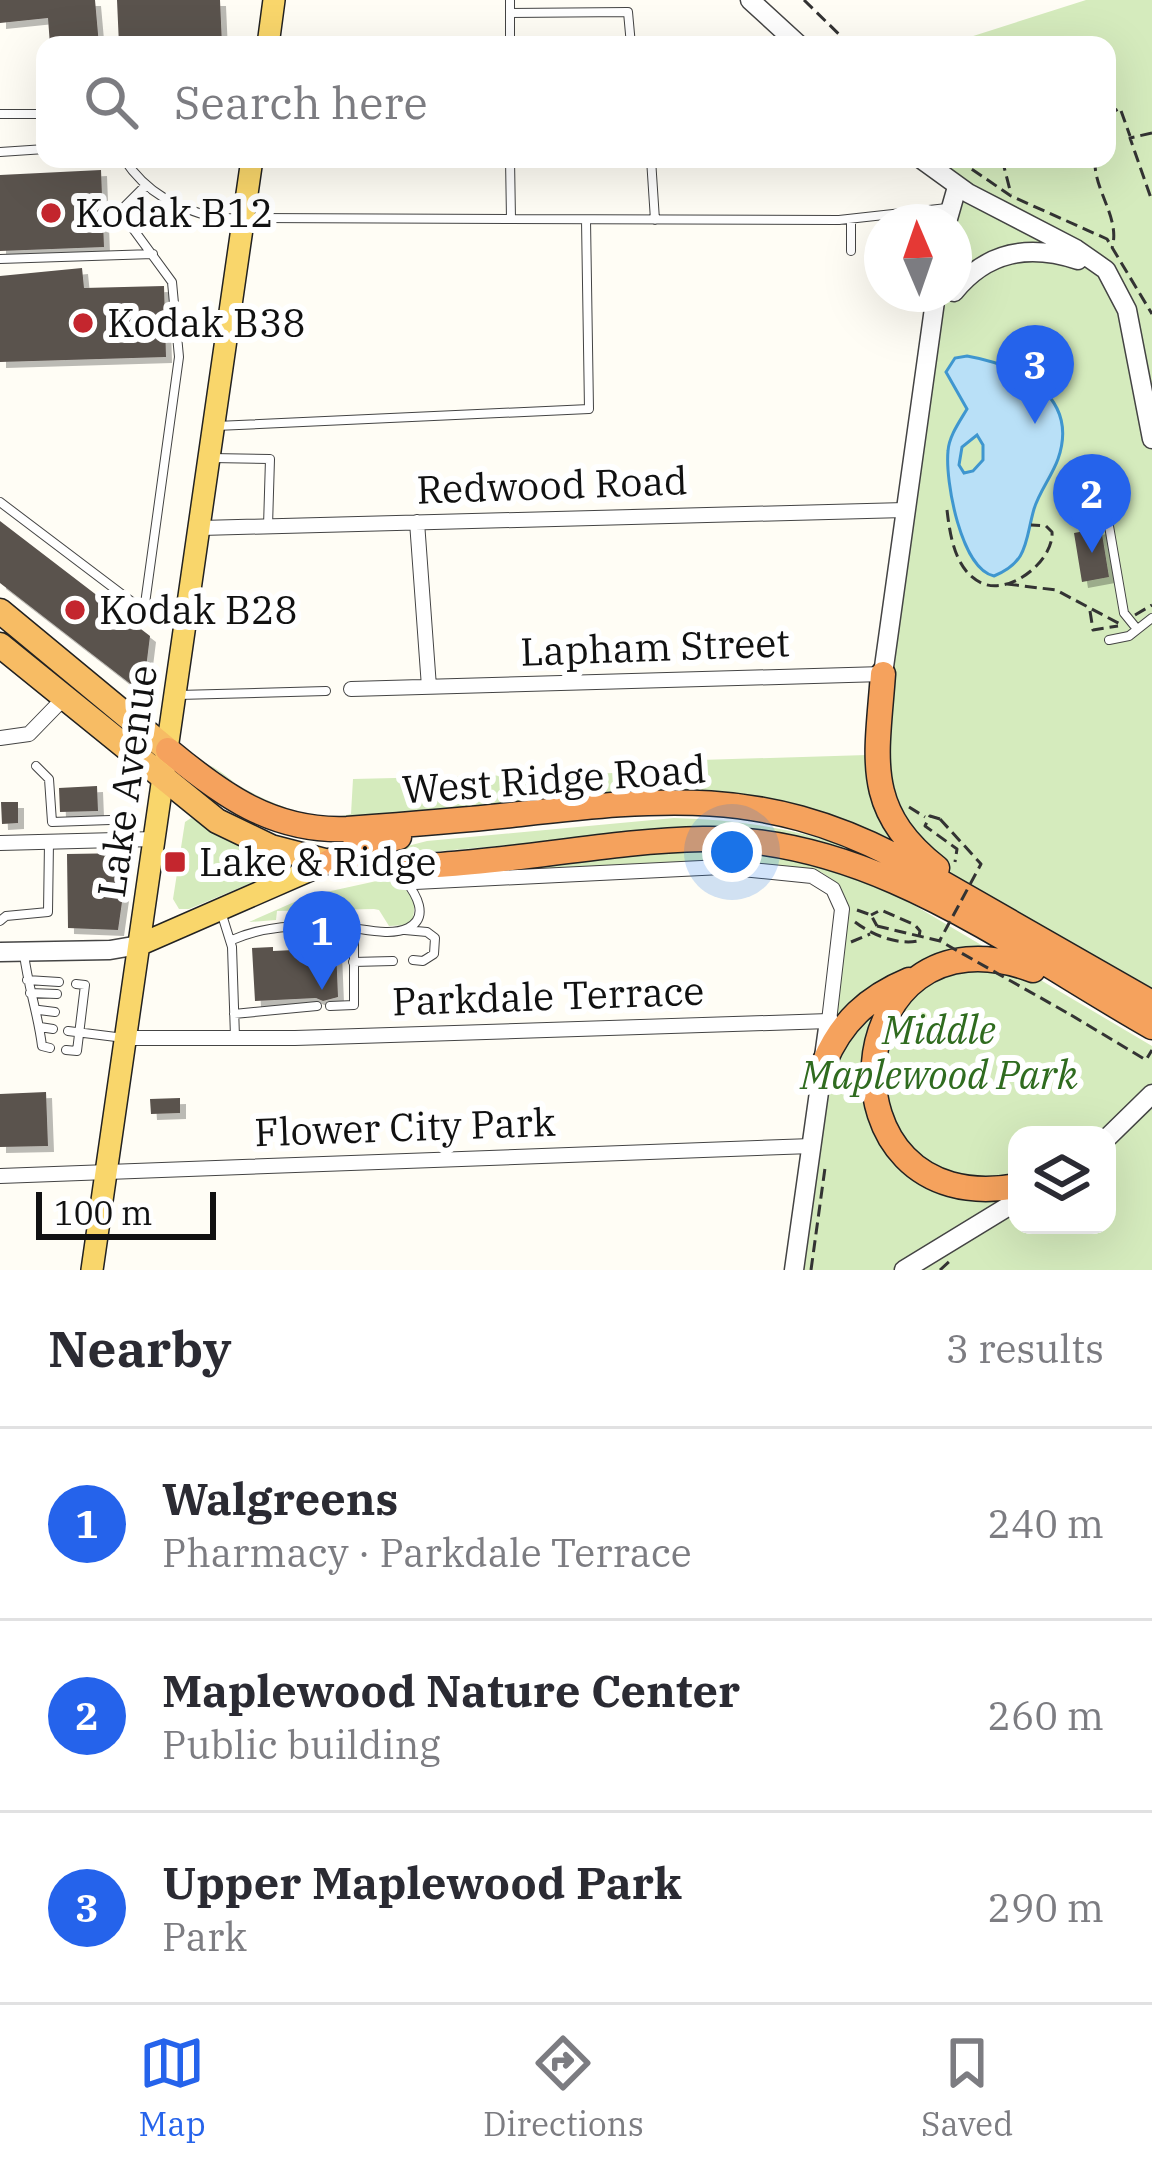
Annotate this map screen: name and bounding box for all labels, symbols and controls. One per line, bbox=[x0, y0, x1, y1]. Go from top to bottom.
search box bbox=[36, 36, 1116, 168]
icon: search bbox=[78, 69, 144, 135]
text: Search here bbox=[174, 73, 428, 131]
place label: Kodak B12 bbox=[75, 187, 274, 238]
marker: Kodak B12 bbox=[38, 200, 64, 226]
north arrow bbox=[864, 204, 972, 312]
place label: Kodak B38 bbox=[107, 297, 306, 348]
marker: Kodak B38 bbox=[70, 310, 96, 336]
pin: 3 bbox=[996, 325, 1074, 424]
street label: Redwood Road bbox=[416, 454, 688, 515]
pin: 2 bbox=[1053, 454, 1131, 553]
place label: Kodak B28 bbox=[99, 584, 298, 635]
marker: Kodak B28 bbox=[62, 597, 88, 623]
street label: Lapham Street bbox=[519, 616, 791, 677]
street label: Lake Avenue bbox=[85, 662, 168, 900]
street label: West Ridge Road bbox=[400, 742, 708, 815]
your location bbox=[702, 822, 762, 882]
place label: Lake & Ridge bbox=[199, 836, 436, 887]
marker: Lake & Ridge bbox=[162, 849, 188, 875]
pin: 1 bbox=[283, 891, 361, 990]
street label: Parkdale Terrace bbox=[391, 965, 705, 1026]
park label: Middle Maplewood Park bbox=[799, 1004, 1078, 1100]
street label: Flower City Park bbox=[253, 1096, 557, 1157]
map controls bbox=[1008, 1126, 1116, 1234]
button: layers bbox=[1008, 1126, 1116, 1234]
scale bar bbox=[36, 1186, 216, 1239]
text: 100 m bbox=[54, 1191, 153, 1234]
text: Nearby bbox=[48, 1315, 232, 1381]
text: 3 results bbox=[946, 1323, 1104, 1374]
text: Walgreens bbox=[162, 1469, 398, 1527]
text: 1 bbox=[75, 1498, 99, 1549]
text: 240 m bbox=[988, 1498, 1104, 1549]
text: Pharmacy · Parkdale Terrace bbox=[162, 1527, 692, 1578]
text: Maplewood Nature Center bbox=[162, 1661, 740, 1719]
text: 2 bbox=[75, 1690, 99, 1741]
text: 260 m bbox=[988, 1690, 1104, 1741]
text: Public building bbox=[162, 1719, 441, 1770]
text: Upper Maplewood Park bbox=[162, 1853, 682, 1911]
text: 3 bbox=[75, 1882, 99, 1933]
text: 290 m bbox=[988, 1882, 1104, 1933]
text: Park bbox=[162, 1911, 247, 1962]
tab: Map bbox=[139, 2030, 206, 2145]
tab: Directions bbox=[483, 2030, 644, 2145]
tab: Saved bbox=[921, 2030, 1013, 2145]

